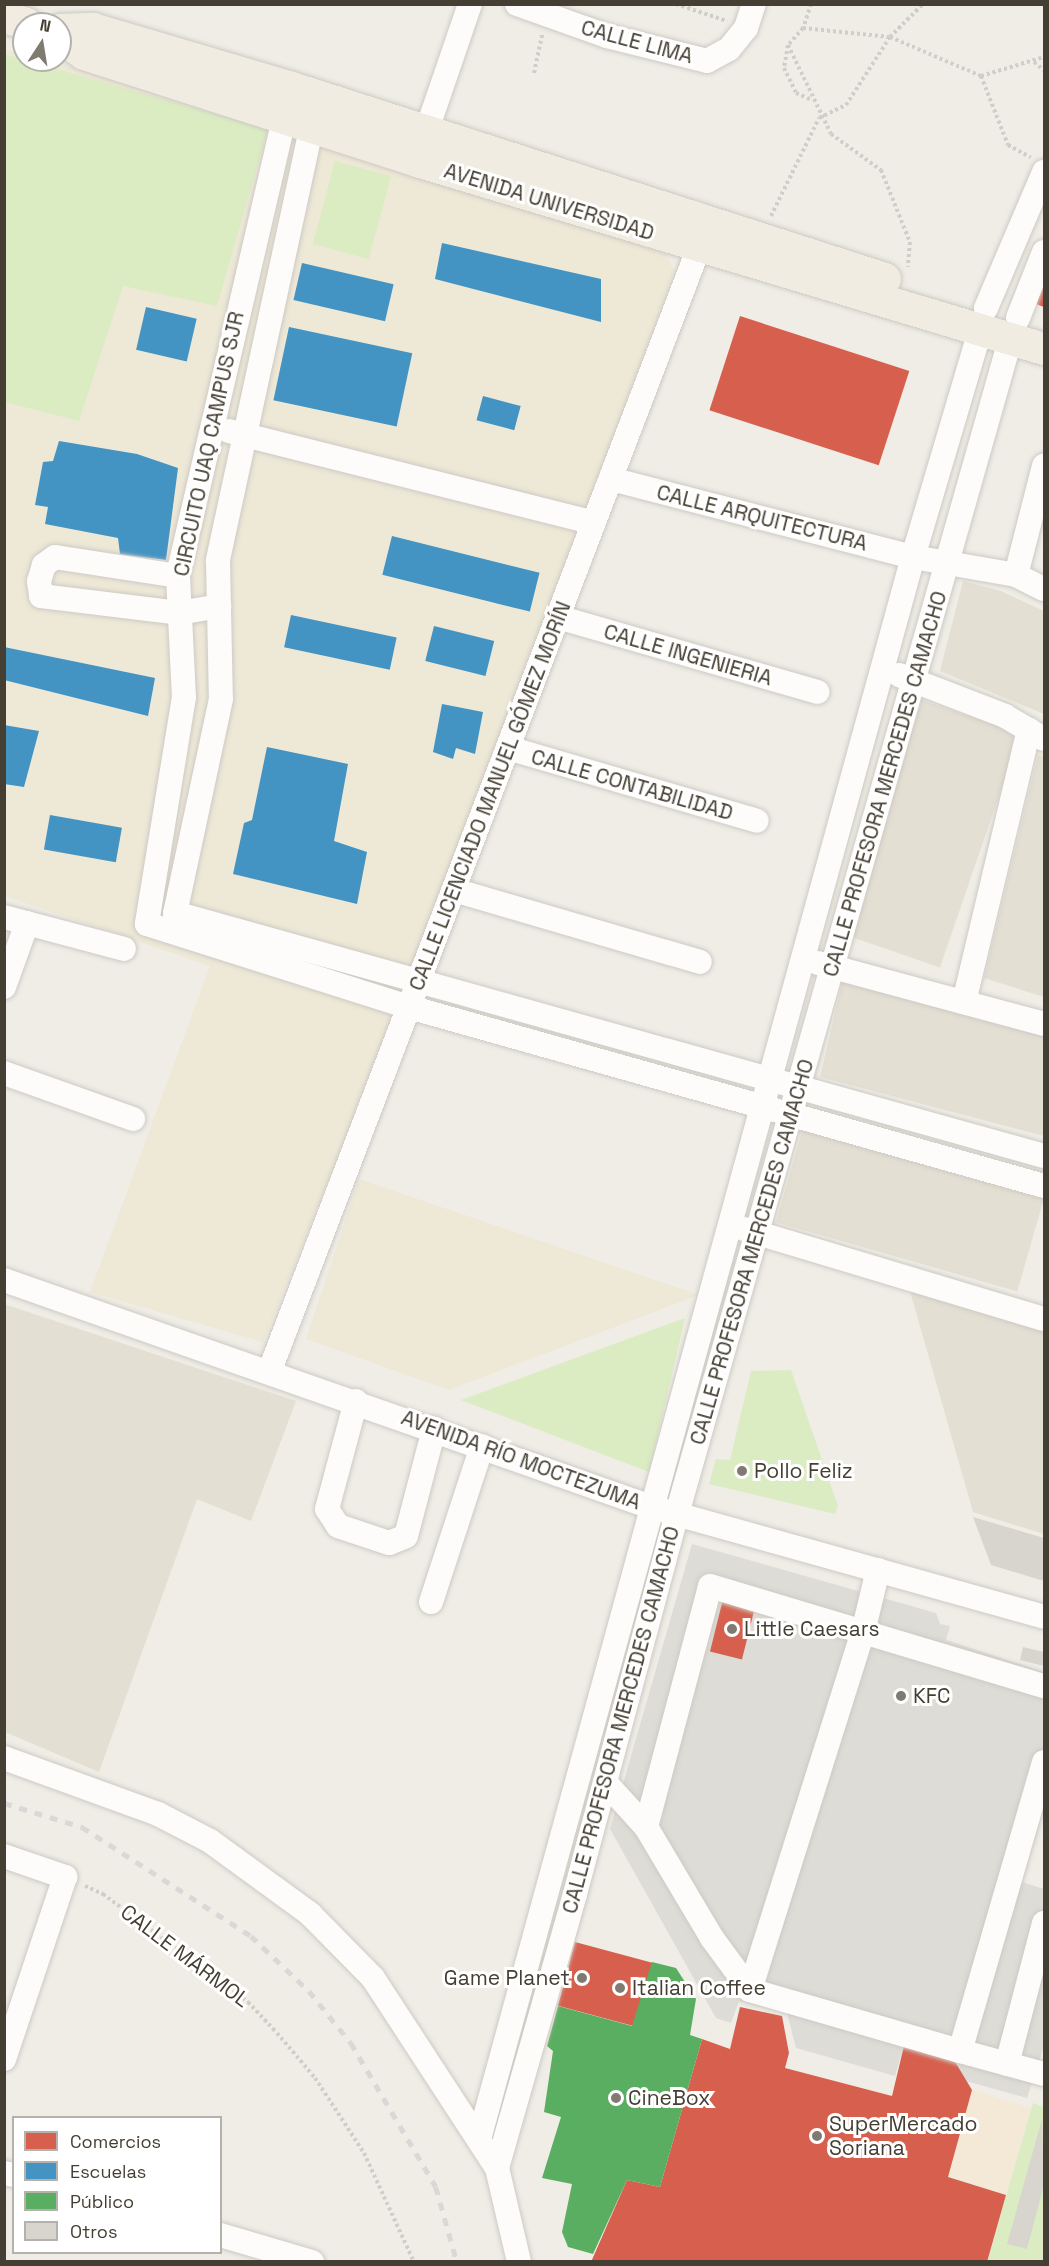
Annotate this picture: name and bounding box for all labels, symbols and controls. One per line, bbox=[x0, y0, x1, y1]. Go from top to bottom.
north arrow bbox=[12, 12, 72, 72]
text: N bbox=[38, 14, 53, 37]
street label: CALLE LIMA bbox=[578, 15, 696, 69]
street label: AVENIDA UNIVERSIDAD bbox=[441, 158, 657, 246]
street label: CIRCUITO UAQ CAMPUS SJR bbox=[169, 309, 249, 579]
street label: CALLE ARQUITECTURA bbox=[654, 480, 870, 556]
street label: CALLE PROFESORA MERCEDES CAMACHO bbox=[818, 588, 952, 980]
street label: CALLE LICENCIADO MANUEL GÓMEZ MORÍN bbox=[404, 597, 576, 995]
street label: CALLE INGENIERIA bbox=[601, 619, 775, 691]
street label: CALLE CONTABILIDAD bbox=[528, 744, 736, 826]
street label: CALLE PROFESORA MERCEDES CAMACHO bbox=[685, 1056, 819, 1448]
street label: AVENIDA RÍO MOCTEZUMA bbox=[398, 1405, 644, 1515]
place label: Pollo Feliz bbox=[754, 1458, 853, 1484]
marker: Pollo Feliz bbox=[735, 1464, 749, 1478]
street label: CALLE PROFESORA MERCEDES CAMACHO bbox=[557, 1523, 685, 1917]
place label: Little Caesars bbox=[744, 1616, 880, 1642]
marker: Little Caesars bbox=[725, 1622, 739, 1636]
place label: KFC bbox=[913, 1683, 950, 1709]
marker: KFC bbox=[894, 1689, 908, 1703]
street label: CALLE MÁRMOL bbox=[116, 1899, 254, 2013]
place label: Game Planet bbox=[444, 1965, 570, 1991]
marker: Game Planet bbox=[575, 1971, 589, 1985]
place label: Italian Coffee bbox=[632, 1975, 766, 2001]
marker: Italian Coffee bbox=[613, 1981, 627, 1995]
place label: CineBox bbox=[628, 2085, 711, 2111]
marker: CineBox bbox=[609, 2091, 623, 2105]
place label: SuperMercado Soriana bbox=[829, 2111, 978, 2161]
legend bbox=[12, 2116, 222, 2254]
marker: SuperMercado Soriana bbox=[810, 2129, 824, 2143]
text: Comercios bbox=[70, 2130, 161, 2153]
text: Escuelas bbox=[70, 2160, 146, 2183]
text: Público bbox=[70, 2190, 134, 2213]
text: Otros bbox=[70, 2220, 117, 2243]

